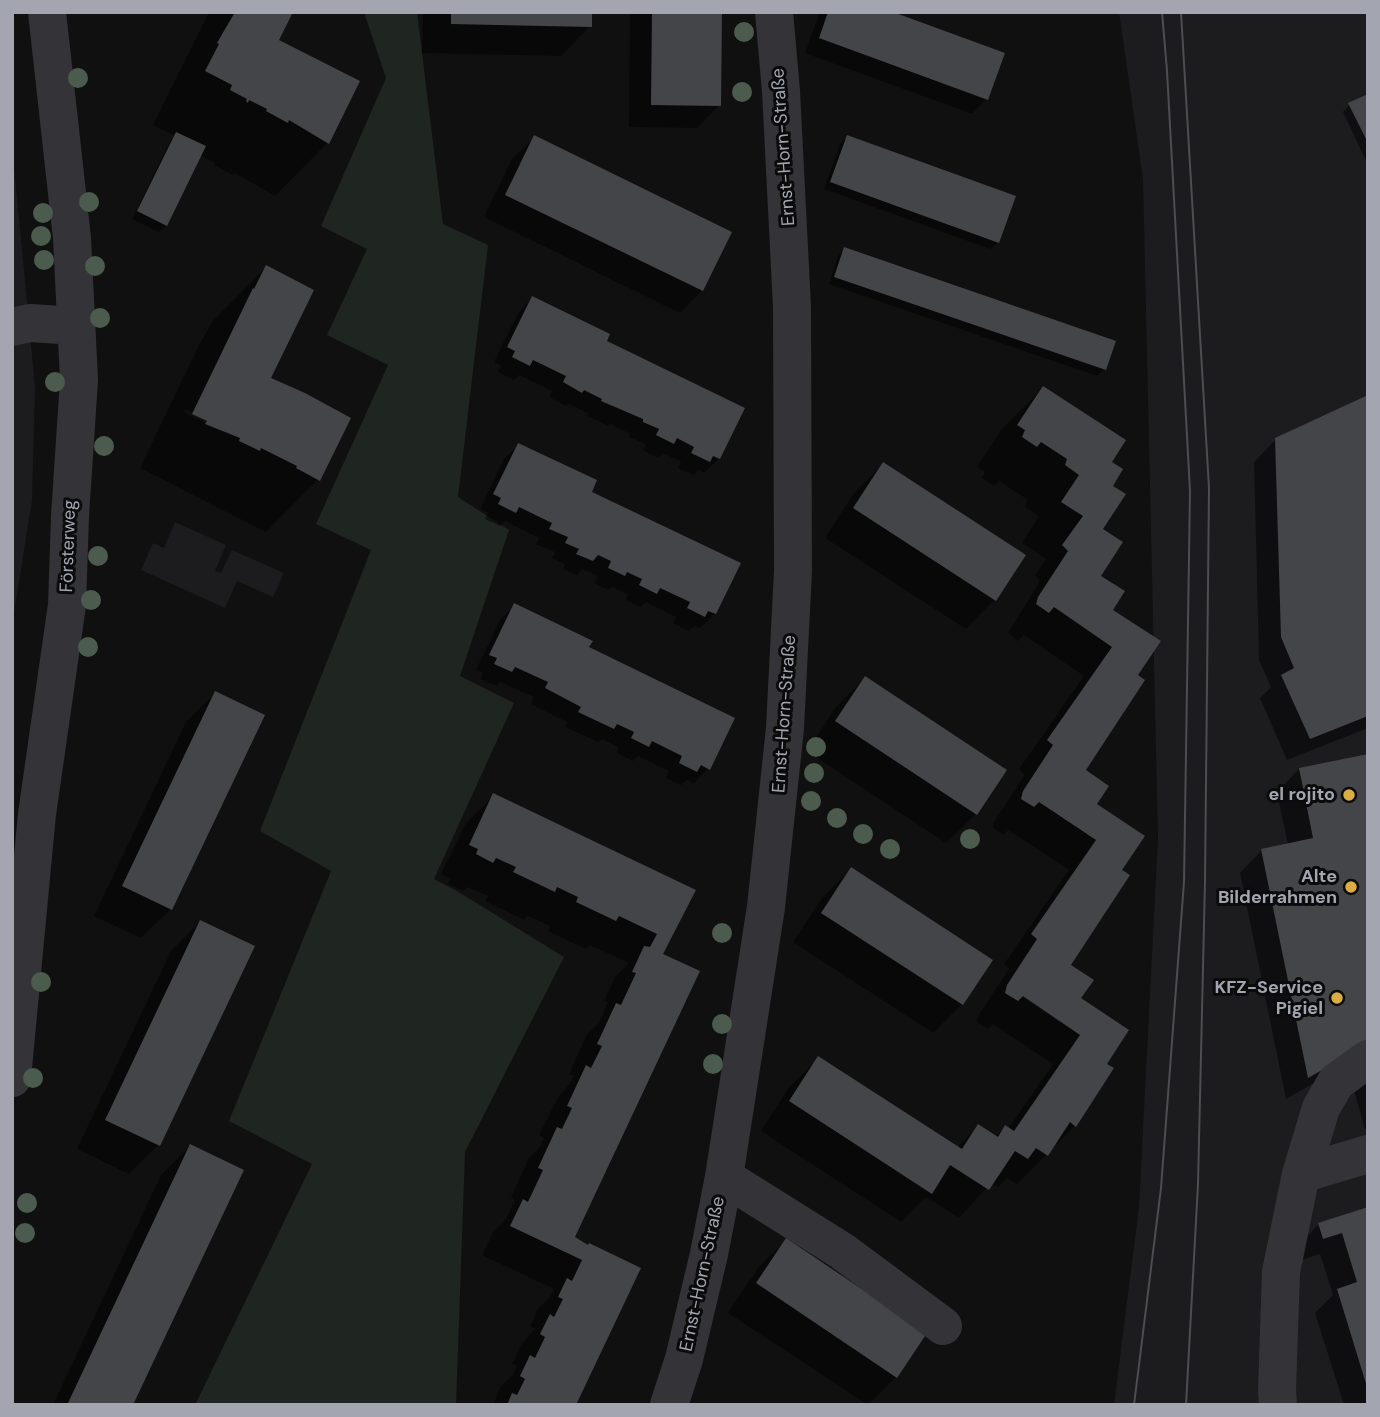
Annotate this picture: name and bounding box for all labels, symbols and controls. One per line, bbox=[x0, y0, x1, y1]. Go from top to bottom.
street label: Ernst-Horn-Straße bbox=[768, 67, 800, 227]
street label: Försterweg bbox=[57, 499, 81, 593]
street label: Ernst-Horn-Straße bbox=[769, 634, 801, 794]
place label: el rojito bbox=[1269, 784, 1335, 806]
marker: el rojito bbox=[1341, 787, 1357, 803]
place label: Alte Bilderrahmen bbox=[1218, 866, 1337, 908]
marker: Alte Bilderrahmen bbox=[1343, 879, 1359, 895]
place label: KFZ-Service Pigiel bbox=[1215, 977, 1323, 1020]
marker: KFZ-Service Pigiel bbox=[1329, 990, 1345, 1006]
street label: Ernst-Horn-Straße bbox=[676, 1194, 730, 1354]

